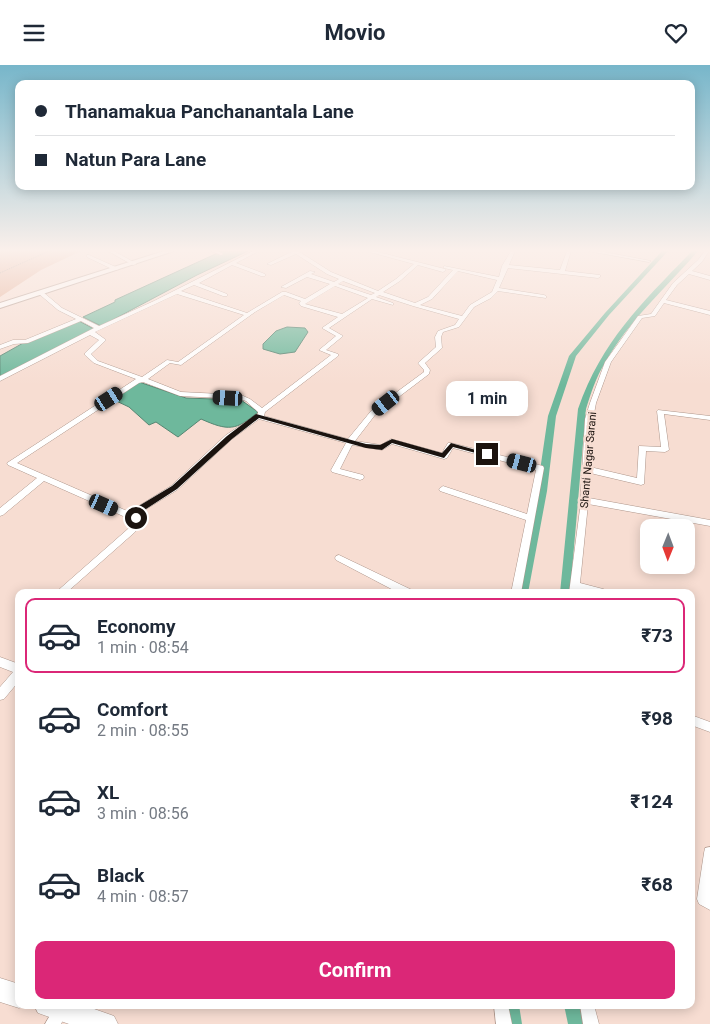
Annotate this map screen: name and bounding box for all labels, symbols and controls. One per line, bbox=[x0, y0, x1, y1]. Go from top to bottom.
icon: menu bbox=[20, 19, 48, 47]
icon: heart bbox=[662, 19, 690, 47]
text: Movio bbox=[325, 20, 385, 45]
text: Thanamakua Panchanantala Lane bbox=[65, 100, 354, 123]
text: Natun Para Lane bbox=[65, 148, 206, 171]
callout: 1 min bbox=[446, 381, 528, 417]
car bbox=[92, 385, 125, 413]
car bbox=[369, 388, 402, 418]
text: 1 min bbox=[467, 389, 507, 408]
car bbox=[212, 390, 243, 406]
street label: Shanti Nagar Sarani bbox=[578, 411, 599, 509]
route end bbox=[476, 443, 498, 465]
car bbox=[505, 452, 538, 474]
car bbox=[87, 492, 120, 518]
route start bbox=[125, 507, 147, 529]
north arrow bbox=[640, 519, 695, 574]
map controls bbox=[640, 519, 695, 574]
icon: car bbox=[37, 613, 82, 658]
text: Economy bbox=[97, 615, 176, 638]
text: ₹73 bbox=[641, 624, 673, 647]
text: 1 min · 08:54 bbox=[97, 638, 189, 657]
icon: car bbox=[37, 696, 82, 741]
text: Comfort bbox=[97, 698, 168, 721]
text: ₹98 bbox=[641, 707, 673, 730]
text: 2 min · 08:55 bbox=[97, 721, 189, 740]
icon: car bbox=[37, 779, 82, 824]
text: XL bbox=[97, 781, 119, 804]
text: ₹124 bbox=[630, 790, 673, 813]
text: 3 min · 08:56 bbox=[97, 804, 189, 823]
icon: car bbox=[37, 862, 82, 907]
text: Black bbox=[97, 864, 144, 887]
text: ₹68 bbox=[641, 873, 673, 896]
text: 4 min · 08:57 bbox=[97, 887, 189, 906]
button: Confirm bbox=[35, 941, 675, 999]

